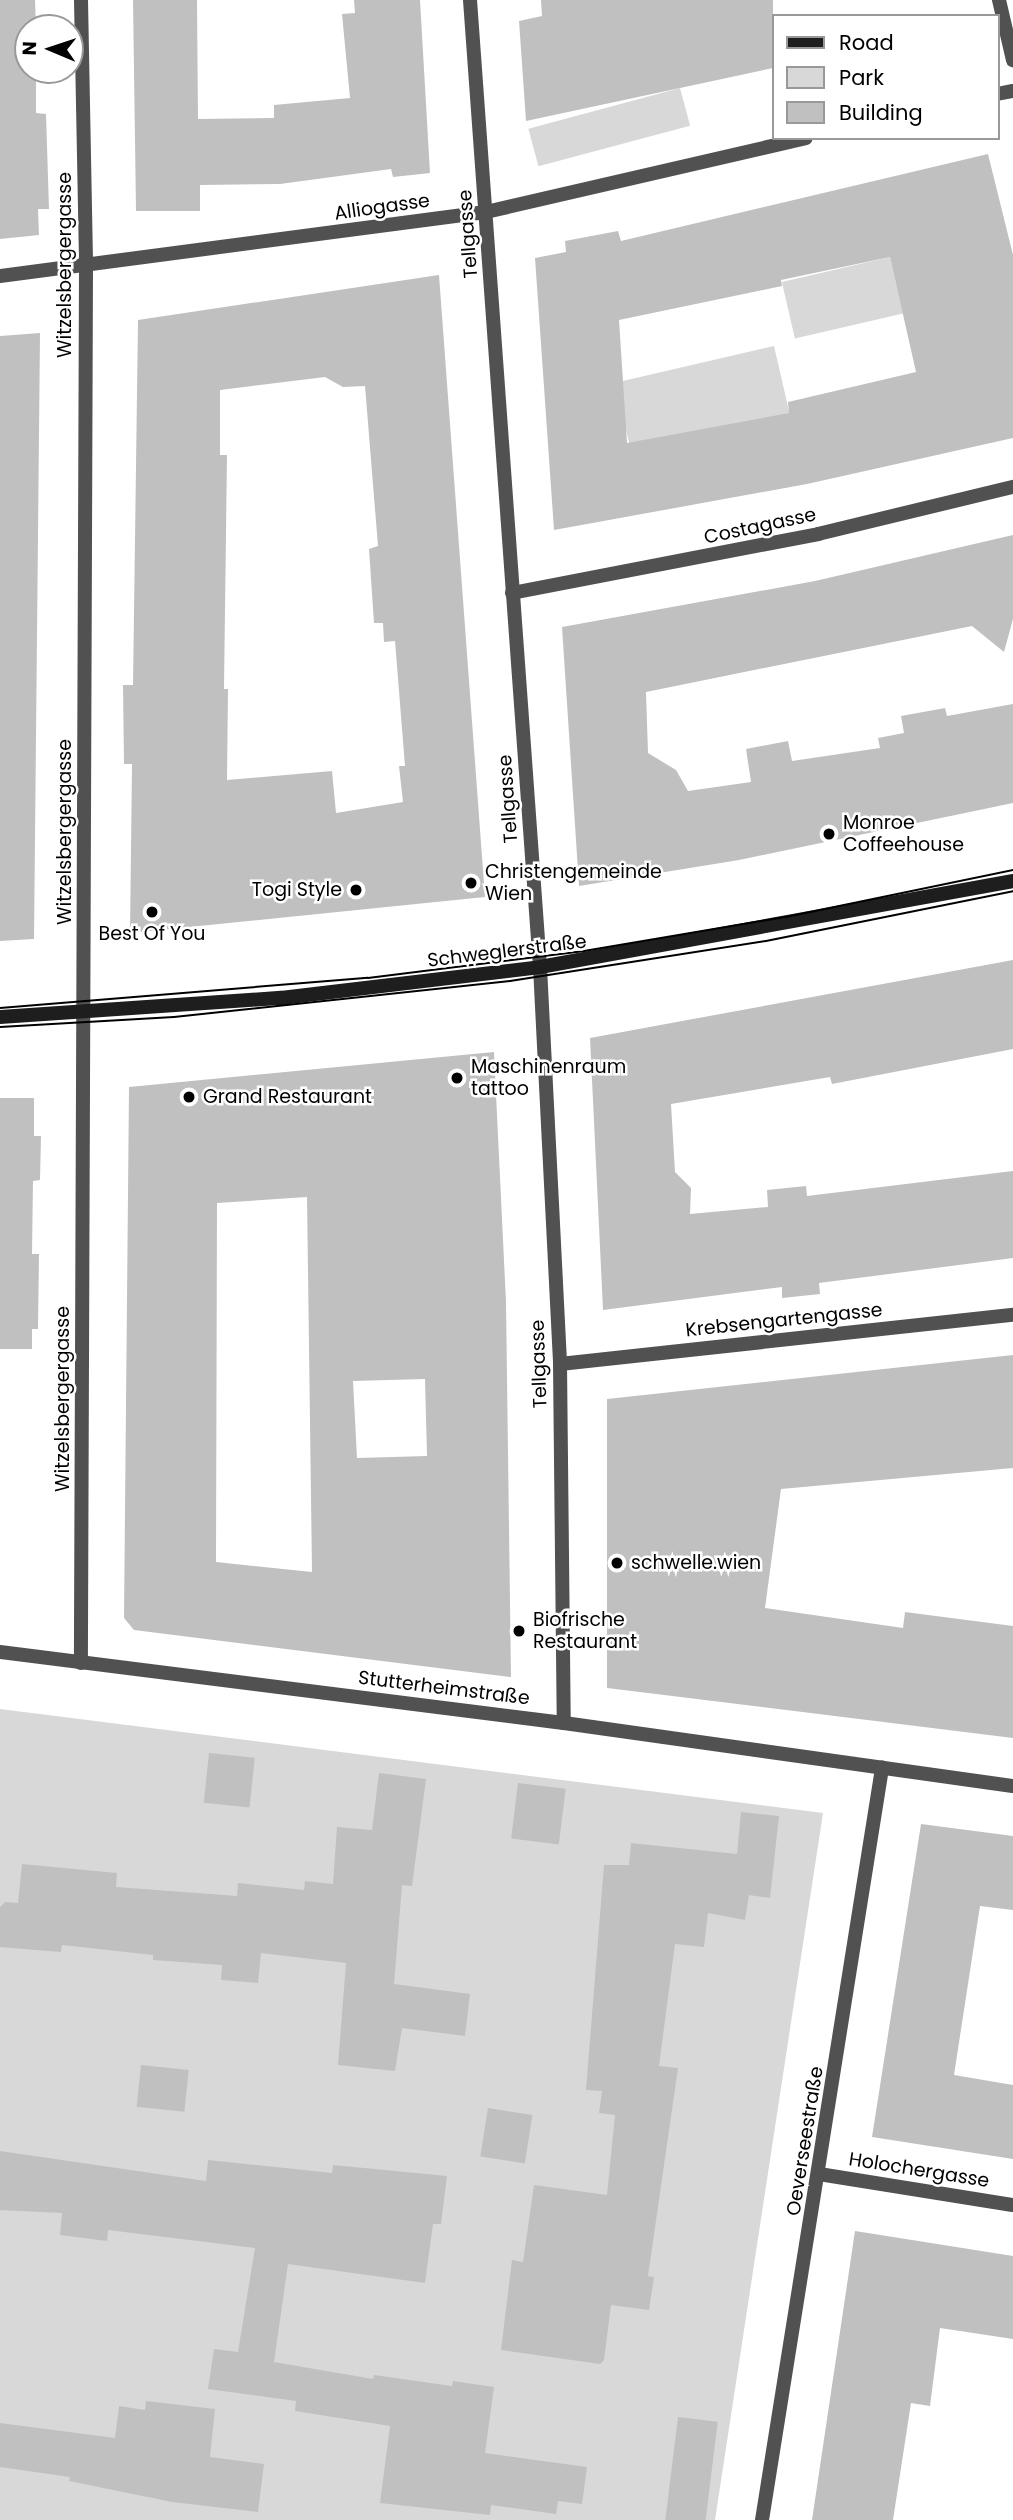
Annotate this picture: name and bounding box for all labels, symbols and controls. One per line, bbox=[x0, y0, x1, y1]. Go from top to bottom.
north arrow bbox=[14, 14, 84, 84]
legend bbox=[772, 14, 999, 140]
text: Road bbox=[839, 28, 894, 57]
text: N bbox=[16, 41, 43, 56]
text: Park bbox=[839, 63, 884, 92]
text: Building bbox=[839, 98, 923, 127]
street label: Witzelsbergergasse bbox=[54, 172, 76, 358]
street label: Alliogasse bbox=[333, 189, 431, 225]
street label: Tellgasse bbox=[454, 189, 482, 279]
street label: Costagasse bbox=[702, 503, 818, 549]
street label: Witzelsbergergasse bbox=[54, 739, 76, 925]
street label: Tellgasse bbox=[494, 754, 522, 844]
place label: Monroe Coffeehouse bbox=[843, 812, 964, 856]
marker: Monroe Coffeehouse bbox=[821, 826, 837, 842]
place label: Christengemeinde Wien bbox=[485, 861, 662, 905]
marker: Christengemeinde Wien bbox=[463, 875, 479, 891]
place label: Togi Style bbox=[252, 879, 342, 901]
marker: Togi Style bbox=[348, 882, 364, 898]
marker: Best Of You bbox=[144, 904, 160, 920]
place label: Best Of You bbox=[98, 923, 206, 945]
street label: Schweglerstraße bbox=[426, 930, 588, 972]
place label: Maschinenraum tattoo bbox=[471, 1056, 626, 1100]
marker: Maschinenraum tattoo bbox=[449, 1070, 465, 1086]
place label: Grand Restaurant bbox=[203, 1086, 372, 1108]
marker: Grand Restaurant bbox=[181, 1089, 197, 1105]
street label: Krebsengartengasse bbox=[684, 1298, 884, 1342]
street label: Witzelsbergergasse bbox=[52, 1306, 74, 1492]
street label: Tellgasse bbox=[526, 1319, 552, 1409]
place label: schwelle.wien bbox=[631, 1552, 761, 1574]
marker: schwelle.wien bbox=[609, 1555, 625, 1571]
place label: Biofrische Restaurant bbox=[533, 1609, 637, 1653]
marker: Biofrische Restaurant bbox=[511, 1623, 527, 1639]
street label: Stutterheimstraße bbox=[357, 1666, 531, 1710]
street label: Oeverseestraße bbox=[782, 2065, 828, 2217]
street label: Holochergasse bbox=[847, 2148, 991, 2192]

